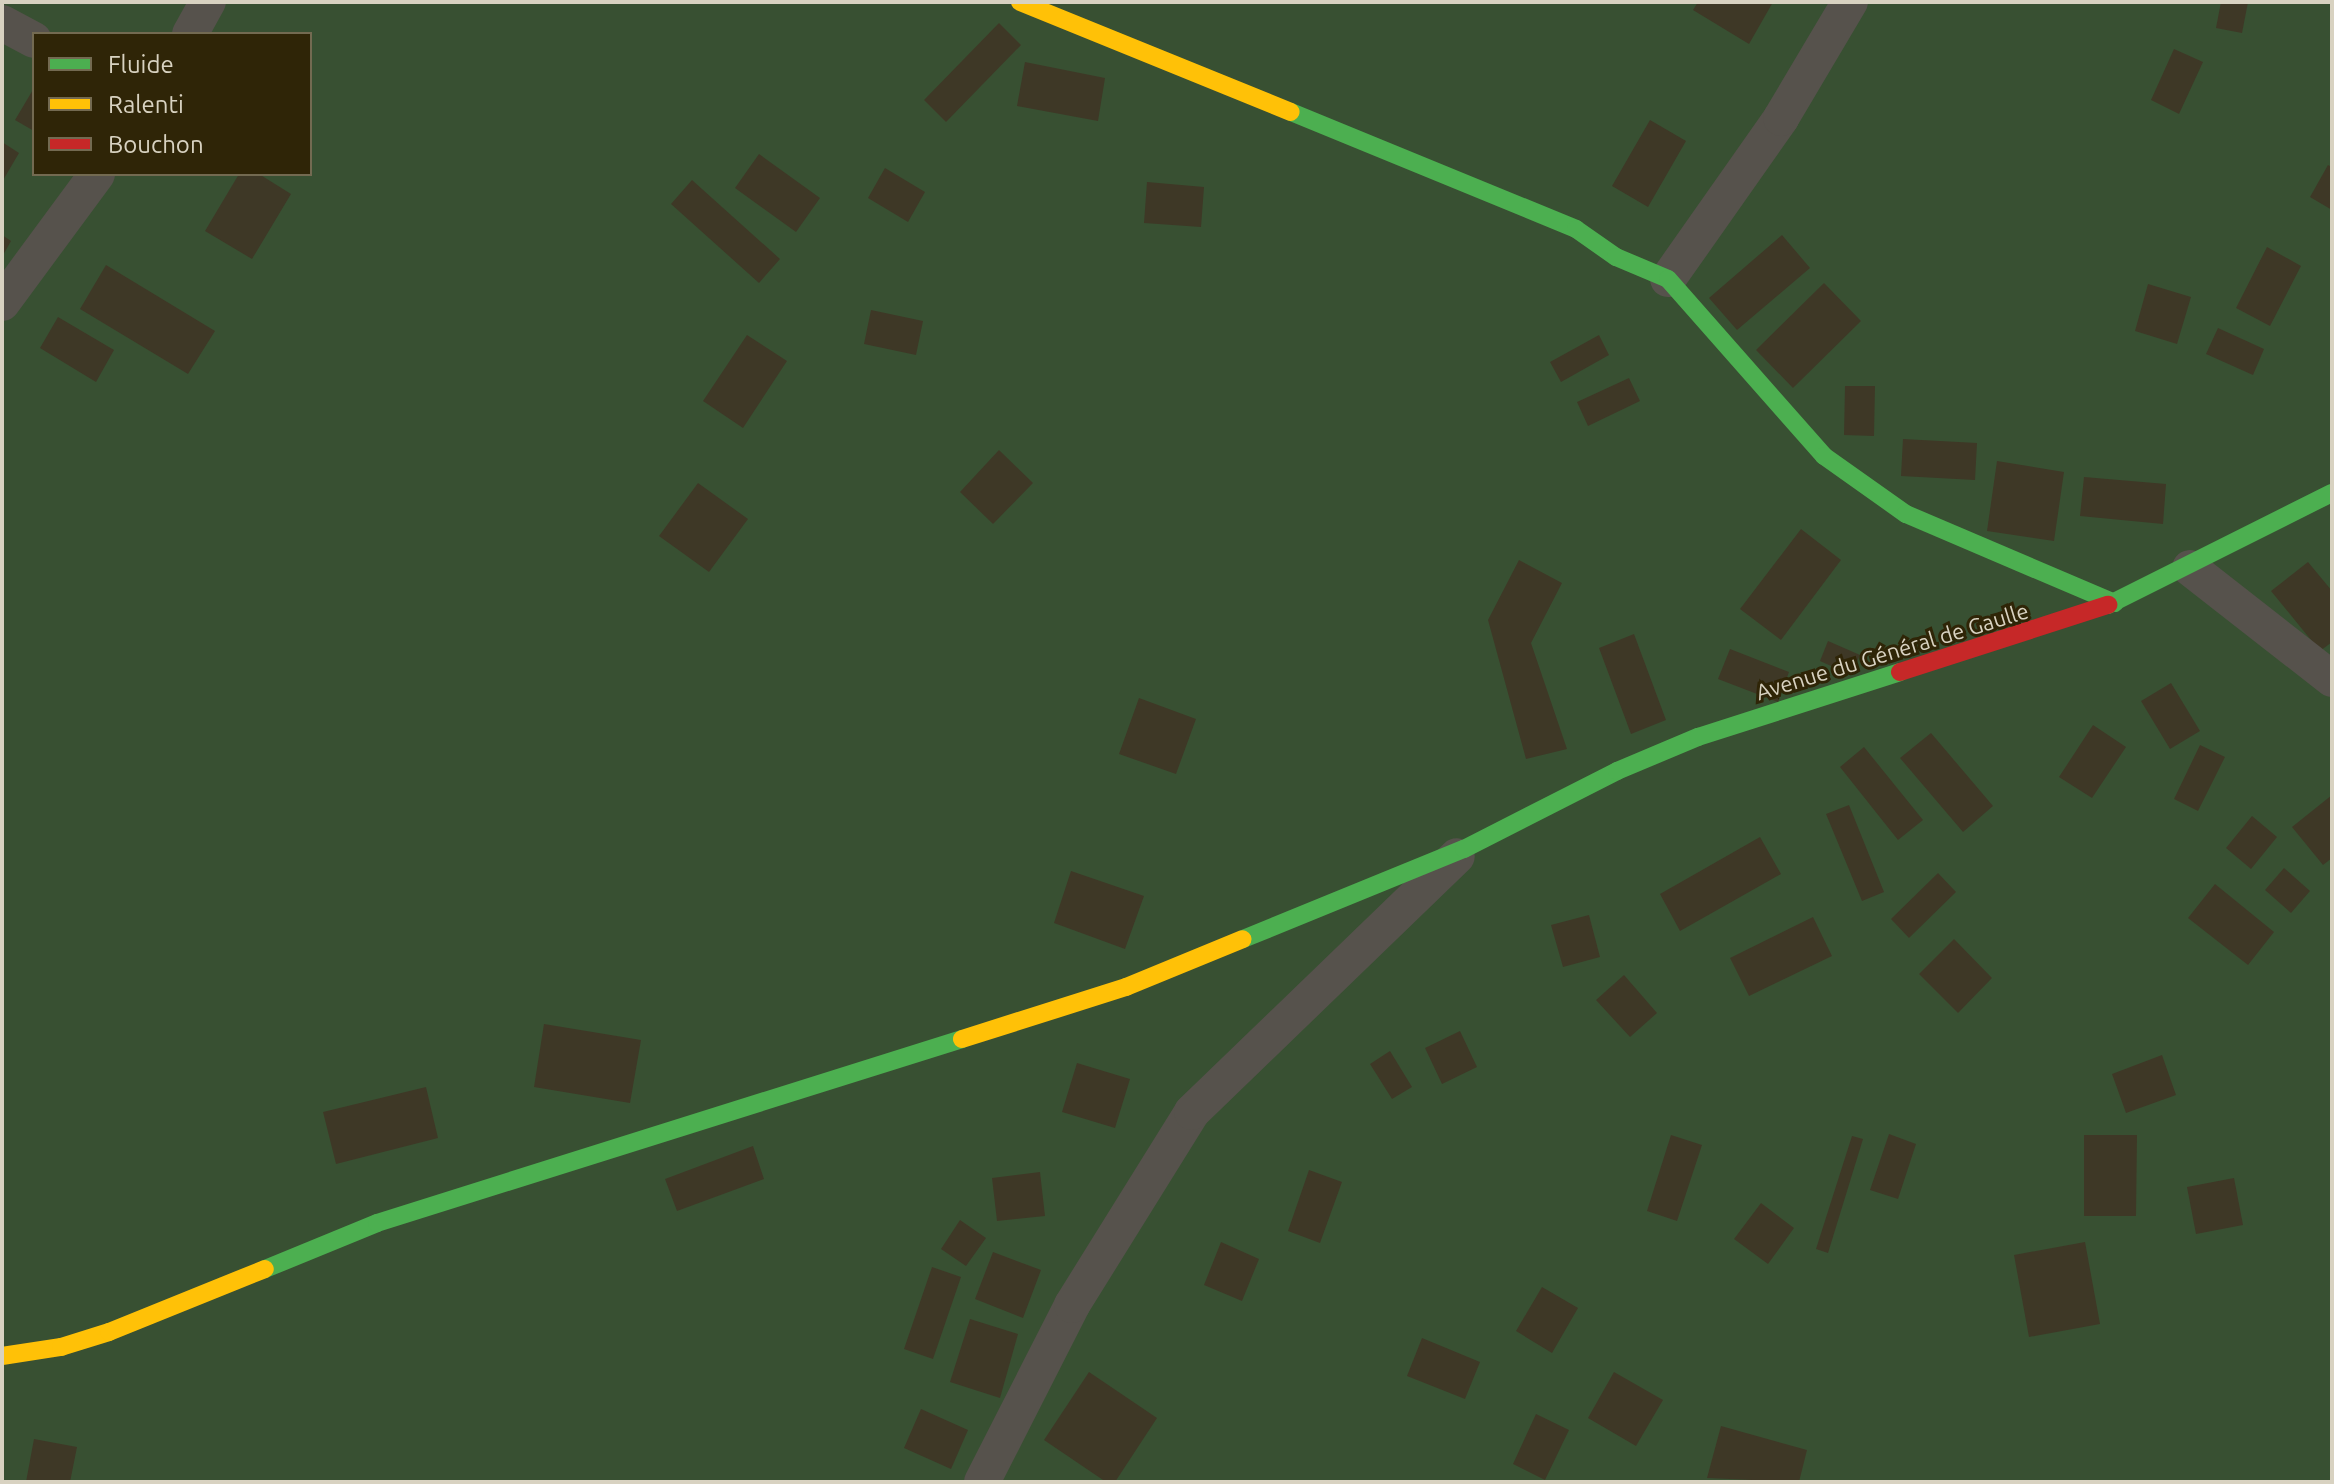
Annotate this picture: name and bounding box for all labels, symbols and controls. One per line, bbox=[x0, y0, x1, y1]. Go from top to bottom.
legend bbox=[32, 32, 312, 176]
text: Fluide bbox=[108, 51, 174, 78]
text: Ralenti bbox=[108, 91, 184, 118]
text: Bouchon bbox=[108, 131, 204, 158]
street label: Avenue du Général de Gaulle bbox=[1753, 597, 2031, 705]

